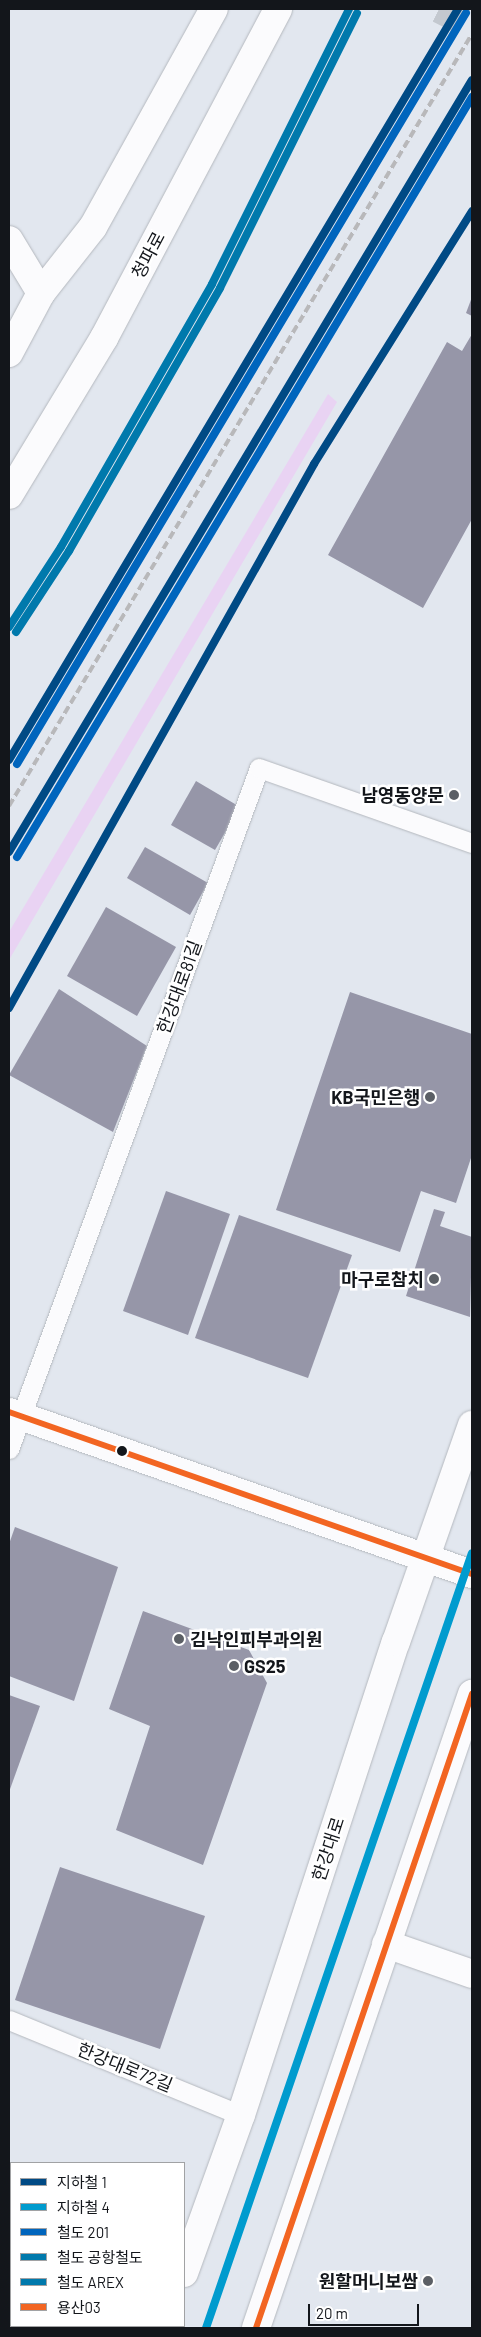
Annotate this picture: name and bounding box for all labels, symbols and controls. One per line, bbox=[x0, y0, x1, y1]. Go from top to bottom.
street label: 청파로 bbox=[127, 228, 169, 282]
place label: 남영동양문 bbox=[361, 784, 444, 806]
marker: 남영동양문 bbox=[448, 789, 460, 801]
street label: 한강대로81길 bbox=[152, 937, 206, 1037]
place label: KB국민은행 bbox=[331, 1086, 420, 1108]
marker: KB국민은행 bbox=[424, 1091, 436, 1103]
place label: 마구로참치 bbox=[341, 1268, 424, 1290]
marker: 마구로참치 bbox=[428, 1273, 440, 1285]
unlabelled marker bbox=[117, 1446, 127, 1456]
place label: 김낙인피부과의원 bbox=[190, 1628, 322, 1650]
marker: 김낙인피부과의원 bbox=[172, 1632, 186, 1646]
place label: GS25 bbox=[244, 1655, 286, 1677]
marker: GS25 bbox=[228, 1660, 240, 1672]
street label: 한강대로 bbox=[307, 1814, 349, 1884]
street label: 한강대로72길 bbox=[74, 2038, 176, 2096]
legend bbox=[10, 2162, 185, 2327]
text: 지하철 1 bbox=[57, 2173, 107, 2191]
text: 지하철 4 bbox=[57, 2198, 110, 2216]
text: 철도 201 bbox=[57, 2223, 109, 2241]
text: 철도 공항철도 bbox=[57, 2248, 143, 2266]
place label: 원할머니보쌈 bbox=[319, 2270, 418, 2292]
text: 철도 AREX bbox=[57, 2273, 124, 2291]
marker: 원할머니보쌈 bbox=[422, 2275, 434, 2287]
scale bar bbox=[311, 2294, 422, 2326]
text: 용산03 bbox=[57, 2298, 101, 2316]
text: 20 m bbox=[316, 2304, 348, 2322]

